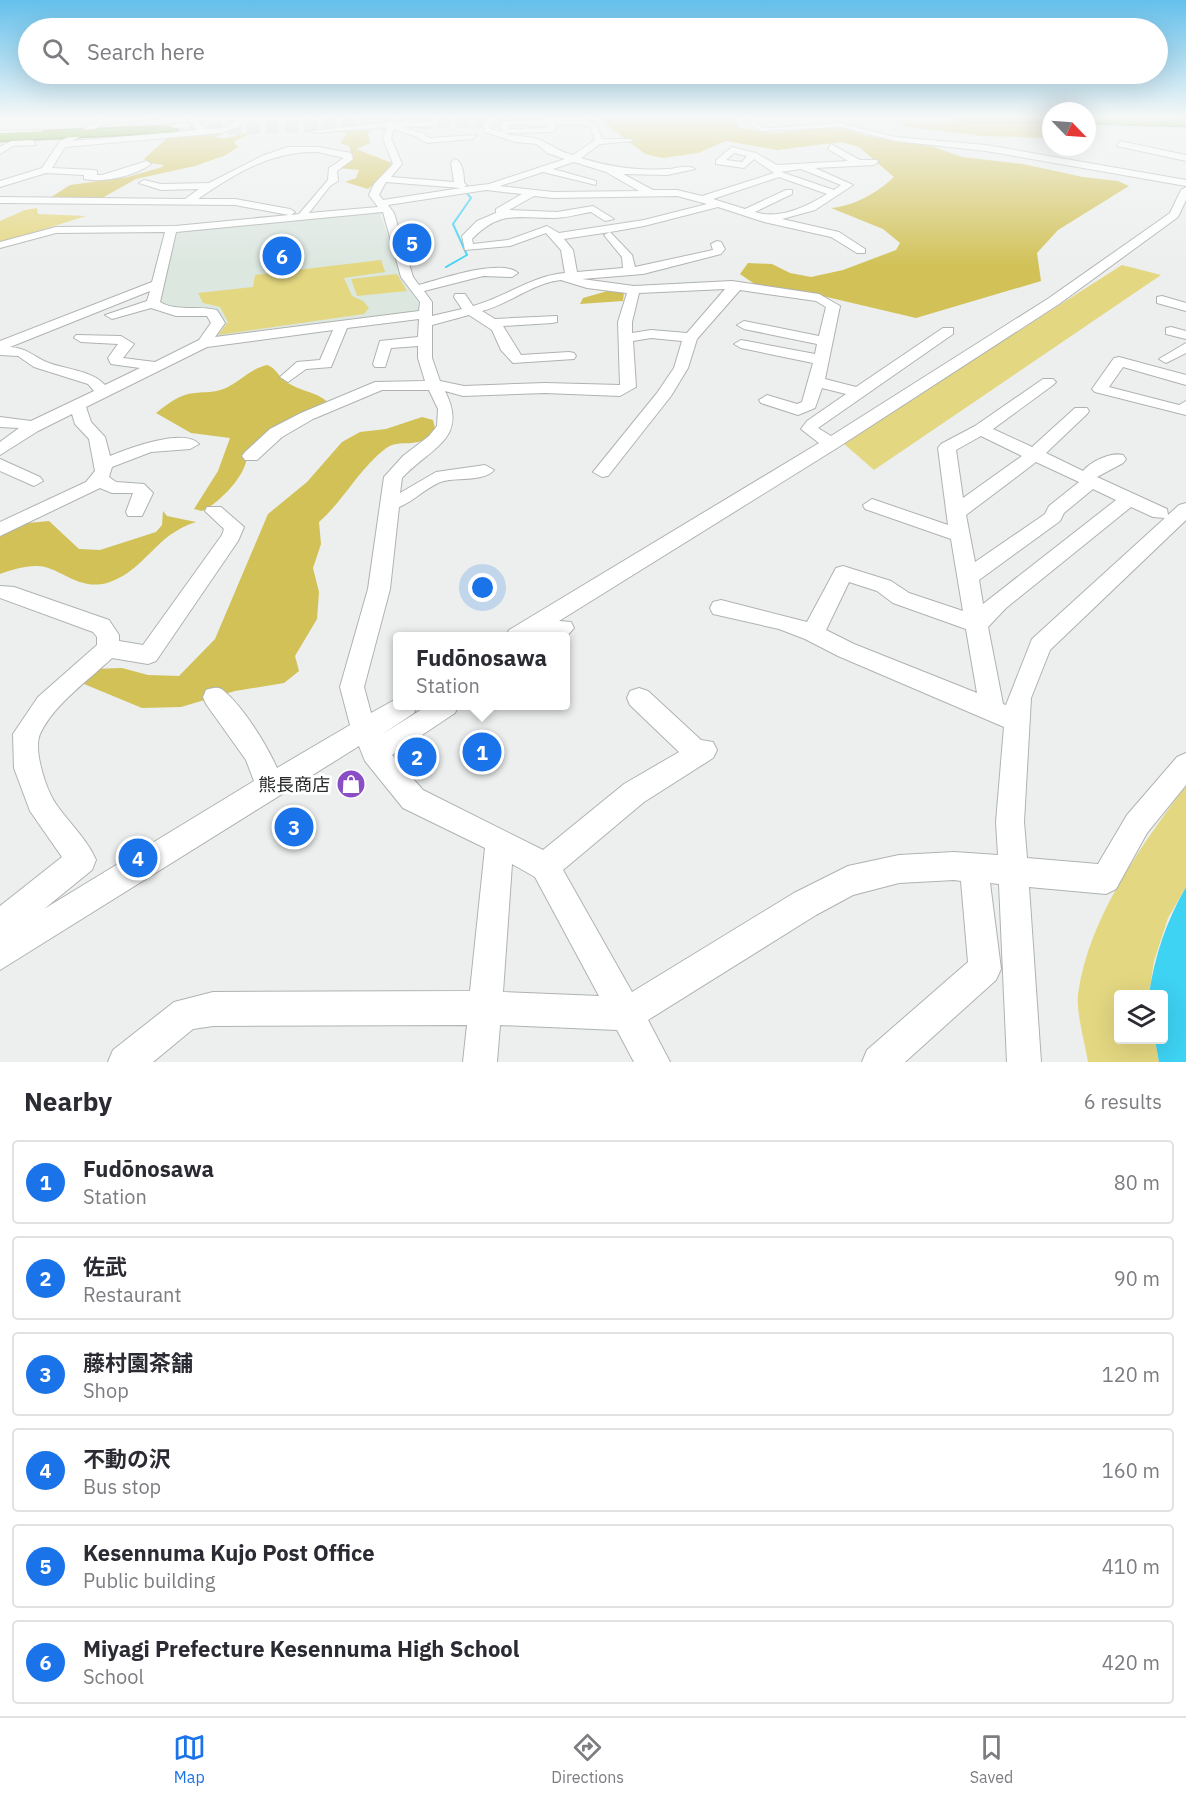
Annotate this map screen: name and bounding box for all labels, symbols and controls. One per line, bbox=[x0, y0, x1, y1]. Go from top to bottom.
search box bbox=[18, 18, 1168, 84]
icon: search bbox=[39, 35, 72, 68]
text: Search here bbox=[87, 37, 205, 66]
north arrow bbox=[1042, 102, 1096, 156]
pin: 5 bbox=[392, 220, 432, 266]
pin: 6 bbox=[262, 234, 302, 278]
your location bbox=[468, 573, 497, 602]
popup bbox=[393, 632, 570, 710]
text: Fudōnosawa bbox=[416, 643, 547, 672]
text: Station bbox=[416, 672, 480, 699]
pin: 1 bbox=[462, 730, 502, 774]
pin: 2 bbox=[398, 734, 436, 780]
shop icon: 熊長商店 bbox=[335, 768, 367, 800]
place label: 熊長商店 bbox=[258, 773, 330, 796]
pin: 3 bbox=[274, 804, 314, 850]
pin: 4 bbox=[118, 836, 158, 880]
map controls bbox=[1114, 990, 1168, 1044]
button: layers bbox=[1114, 990, 1168, 1044]
text: Nearby bbox=[24, 1084, 112, 1118]
text: 6 results bbox=[1084, 1088, 1162, 1115]
text: Fudōnosawa bbox=[83, 1154, 214, 1183]
text: 1 bbox=[40, 1169, 52, 1196]
text: 80 m bbox=[1114, 1169, 1160, 1196]
text: Station bbox=[83, 1183, 147, 1210]
text: 佐武 bbox=[83, 1252, 127, 1281]
text: 2 bbox=[40, 1265, 52, 1292]
text: 90 m bbox=[1114, 1265, 1160, 1292]
text: Restaurant bbox=[83, 1281, 181, 1308]
text: 藤村園茶舗 bbox=[83, 1348, 193, 1377]
text: 3 bbox=[40, 1361, 52, 1388]
text: 120 m bbox=[1102, 1361, 1160, 1388]
text: Shop bbox=[83, 1377, 129, 1404]
text: 不動の沢 bbox=[83, 1444, 171, 1473]
text: 4 bbox=[40, 1457, 52, 1484]
text: 160 m bbox=[1102, 1457, 1160, 1484]
text: Bus stop bbox=[83, 1473, 161, 1500]
text: Kesennuma Kujo Post Office bbox=[83, 1538, 375, 1567]
text: 5 bbox=[40, 1553, 52, 1580]
text: 410 m bbox=[1102, 1553, 1160, 1580]
text: Public building bbox=[83, 1567, 215, 1594]
text: Miyagi Prefecture Kesennuma High School bbox=[83, 1634, 519, 1663]
text: 6 bbox=[40, 1649, 52, 1676]
text: 420 m bbox=[1102, 1649, 1160, 1676]
text: School bbox=[83, 1663, 144, 1690]
tab: Map bbox=[173, 1731, 206, 1787]
tab: Directions bbox=[551, 1731, 624, 1787]
tab: Saved bbox=[970, 1731, 1013, 1787]

